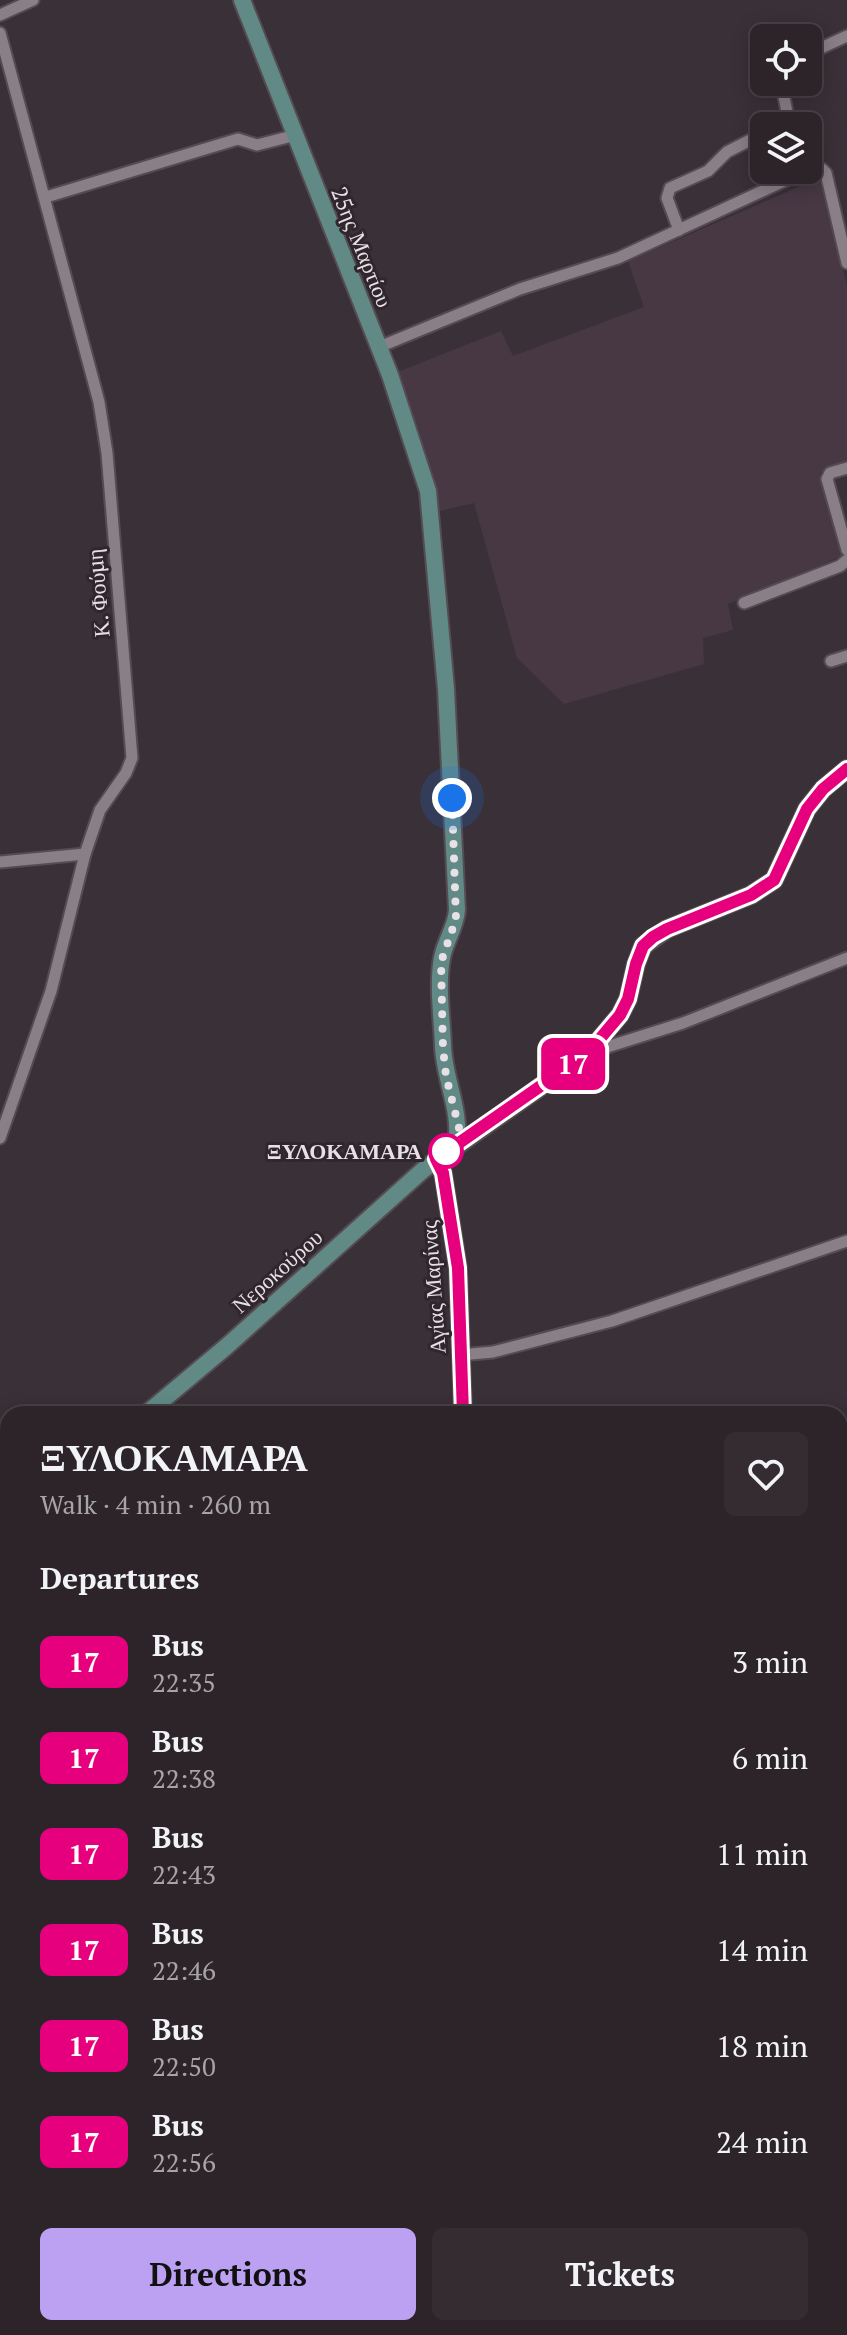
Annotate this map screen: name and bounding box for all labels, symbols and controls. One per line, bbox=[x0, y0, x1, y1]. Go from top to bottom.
map controls bbox=[750, 24, 822, 184]
button: locate bbox=[750, 24, 822, 96]
button: layers bbox=[750, 112, 822, 184]
street label: 25ης Μαρτίου bbox=[325, 182, 400, 312]
street label: Κ. Φούμη bbox=[79, 548, 116, 638]
your location bbox=[432, 778, 472, 818]
line badge: 17 bbox=[537, 1038, 609, 1090]
text: 17 bbox=[557, 1045, 589, 1082]
marker: ΞΥΛΟΚΑΜΑΡΑ bbox=[429, 1134, 463, 1168]
place label: ΞΥΛΟΚΑΜΑΡΑ bbox=[267, 1136, 422, 1165]
street label: Αγίας Μαρίνας bbox=[413, 1219, 452, 1355]
street label: Νεροκούρου bbox=[225, 1222, 328, 1319]
text: ΞΥΛΟΚΑΜΑΡΑ bbox=[40, 1432, 308, 1482]
button: heart bbox=[724, 1432, 808, 1516]
text: Walk · 4 min · 260 m bbox=[40, 1487, 271, 1521]
text: Departures bbox=[40, 1558, 199, 1598]
text: Bus bbox=[152, 1625, 204, 1665]
text: 3 min bbox=[732, 1642, 808, 1682]
text: 17 bbox=[68, 1643, 100, 1680]
text: 22:35 bbox=[152, 1665, 216, 1699]
text: Bus bbox=[152, 1721, 204, 1761]
text: 6 min bbox=[732, 1738, 808, 1778]
text: 17 bbox=[68, 1739, 100, 1776]
text: 22:38 bbox=[152, 1761, 216, 1795]
text: Bus bbox=[152, 1817, 204, 1857]
text: 11 min bbox=[716, 1834, 808, 1874]
text: 17 bbox=[68, 1835, 100, 1872]
text: 22:43 bbox=[152, 1857, 216, 1891]
text: Bus bbox=[152, 1913, 204, 1953]
text: 14 min bbox=[716, 1930, 808, 1970]
text: 17 bbox=[68, 1931, 100, 1968]
text: 22:46 bbox=[152, 1953, 216, 1987]
text: Bus bbox=[152, 2009, 204, 2049]
text: 18 min bbox=[716, 2026, 808, 2066]
text: 17 bbox=[68, 2027, 100, 2064]
text: 22:50 bbox=[152, 2049, 216, 2083]
text: Bus bbox=[152, 2105, 204, 2145]
text: 24 min bbox=[716, 2122, 808, 2162]
text: 17 bbox=[68, 2123, 100, 2160]
text: 22:56 bbox=[152, 2145, 216, 2179]
button: Directions bbox=[40, 2228, 416, 2320]
button: Tickets bbox=[432, 2228, 808, 2320]

